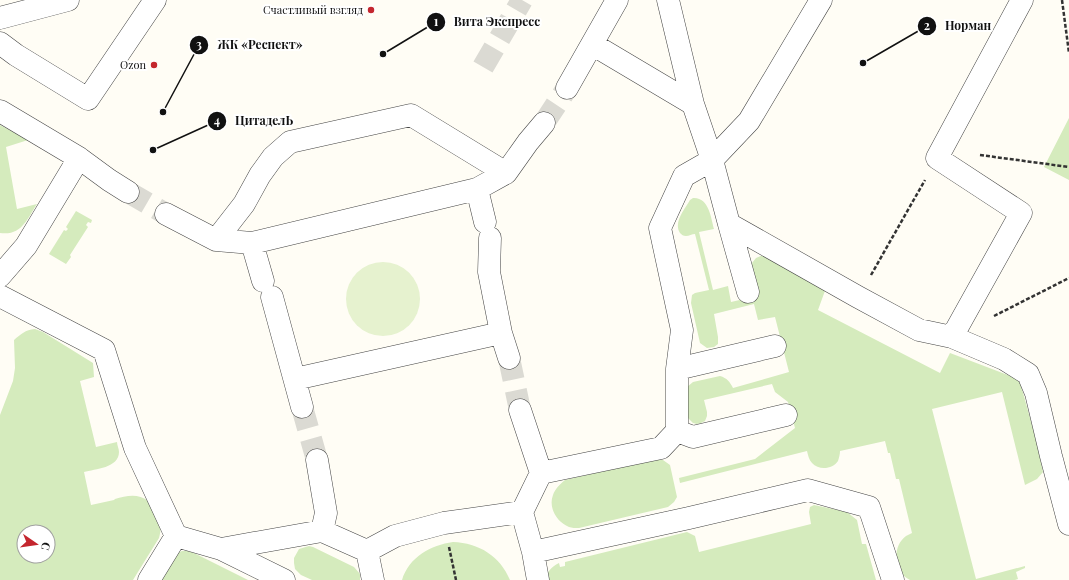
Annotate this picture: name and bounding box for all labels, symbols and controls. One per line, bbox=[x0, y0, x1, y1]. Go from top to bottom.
place label: Счастливый взгляд bbox=[263, 2, 363, 17]
marker: Счастливый взгляд bbox=[366, 5, 376, 15]
callout: Вита Экспресс bbox=[426, 10, 548, 34]
text: 1 bbox=[434, 13, 439, 29]
text: Вита Экспресс bbox=[454, 13, 540, 29]
callout: Норман bbox=[917, 14, 999, 38]
text: 2 bbox=[924, 17, 930, 33]
text: Норман bbox=[945, 17, 991, 33]
callout: ЖК «Респект» bbox=[189, 33, 310, 57]
text: 3 bbox=[196, 36, 202, 52]
text: ЖК «Респект» bbox=[216, 36, 303, 52]
place label: Ozon bbox=[120, 57, 146, 72]
marker: Ozon bbox=[149, 60, 159, 70]
callout: ЦитаделЬ bbox=[207, 109, 302, 133]
text: 4 bbox=[214, 112, 220, 128]
text: ЦитаделЬ bbox=[235, 112, 293, 128]
north arrow bbox=[16, 524, 56, 564]
text: С bbox=[38, 541, 54, 552]

